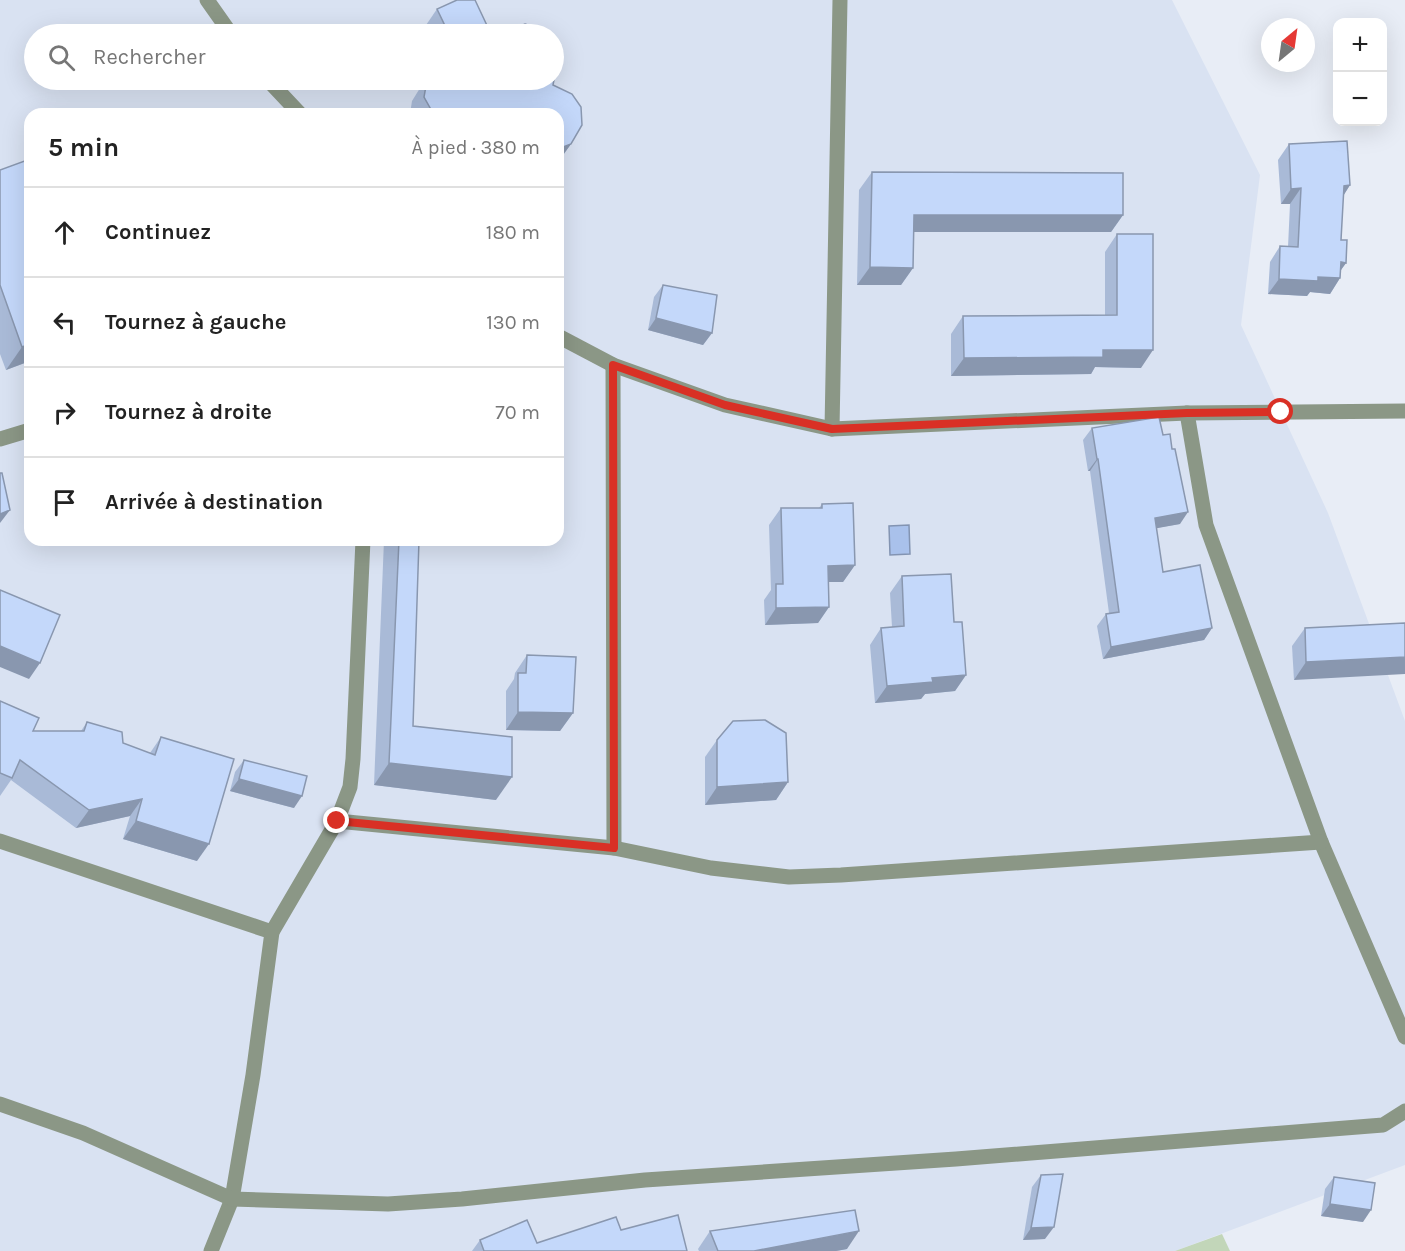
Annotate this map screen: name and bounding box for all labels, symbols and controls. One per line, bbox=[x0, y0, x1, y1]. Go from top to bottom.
north arrow bbox=[1261, 18, 1315, 72]
map controls bbox=[1333, 18, 1387, 126]
button: + bbox=[1333, 18, 1387, 72]
search box bbox=[24, 24, 564, 90]
icon: search bbox=[45, 41, 78, 74]
text: Rechercher bbox=[93, 44, 206, 70]
button: − bbox=[1333, 72, 1387, 126]
text: 5 min bbox=[48, 132, 119, 163]
text: À pied · 380 m bbox=[411, 136, 540, 159]
icon: ahead bbox=[48, 216, 81, 249]
text: Continuez bbox=[105, 219, 211, 245]
text: 180 m bbox=[486, 221, 540, 244]
icon: left bbox=[48, 306, 81, 339]
text: Tournez à gauche bbox=[105, 309, 286, 335]
text: 130 m bbox=[486, 311, 540, 334]
icon: right bbox=[48, 396, 81, 429]
route start bbox=[1267, 398, 1293, 424]
text: Tournez à droite bbox=[105, 399, 272, 425]
text: 70 m bbox=[495, 401, 540, 424]
icon: arrive bbox=[48, 486, 81, 519]
text: Arrivée à destination bbox=[105, 489, 323, 515]
route end bbox=[323, 807, 349, 833]

